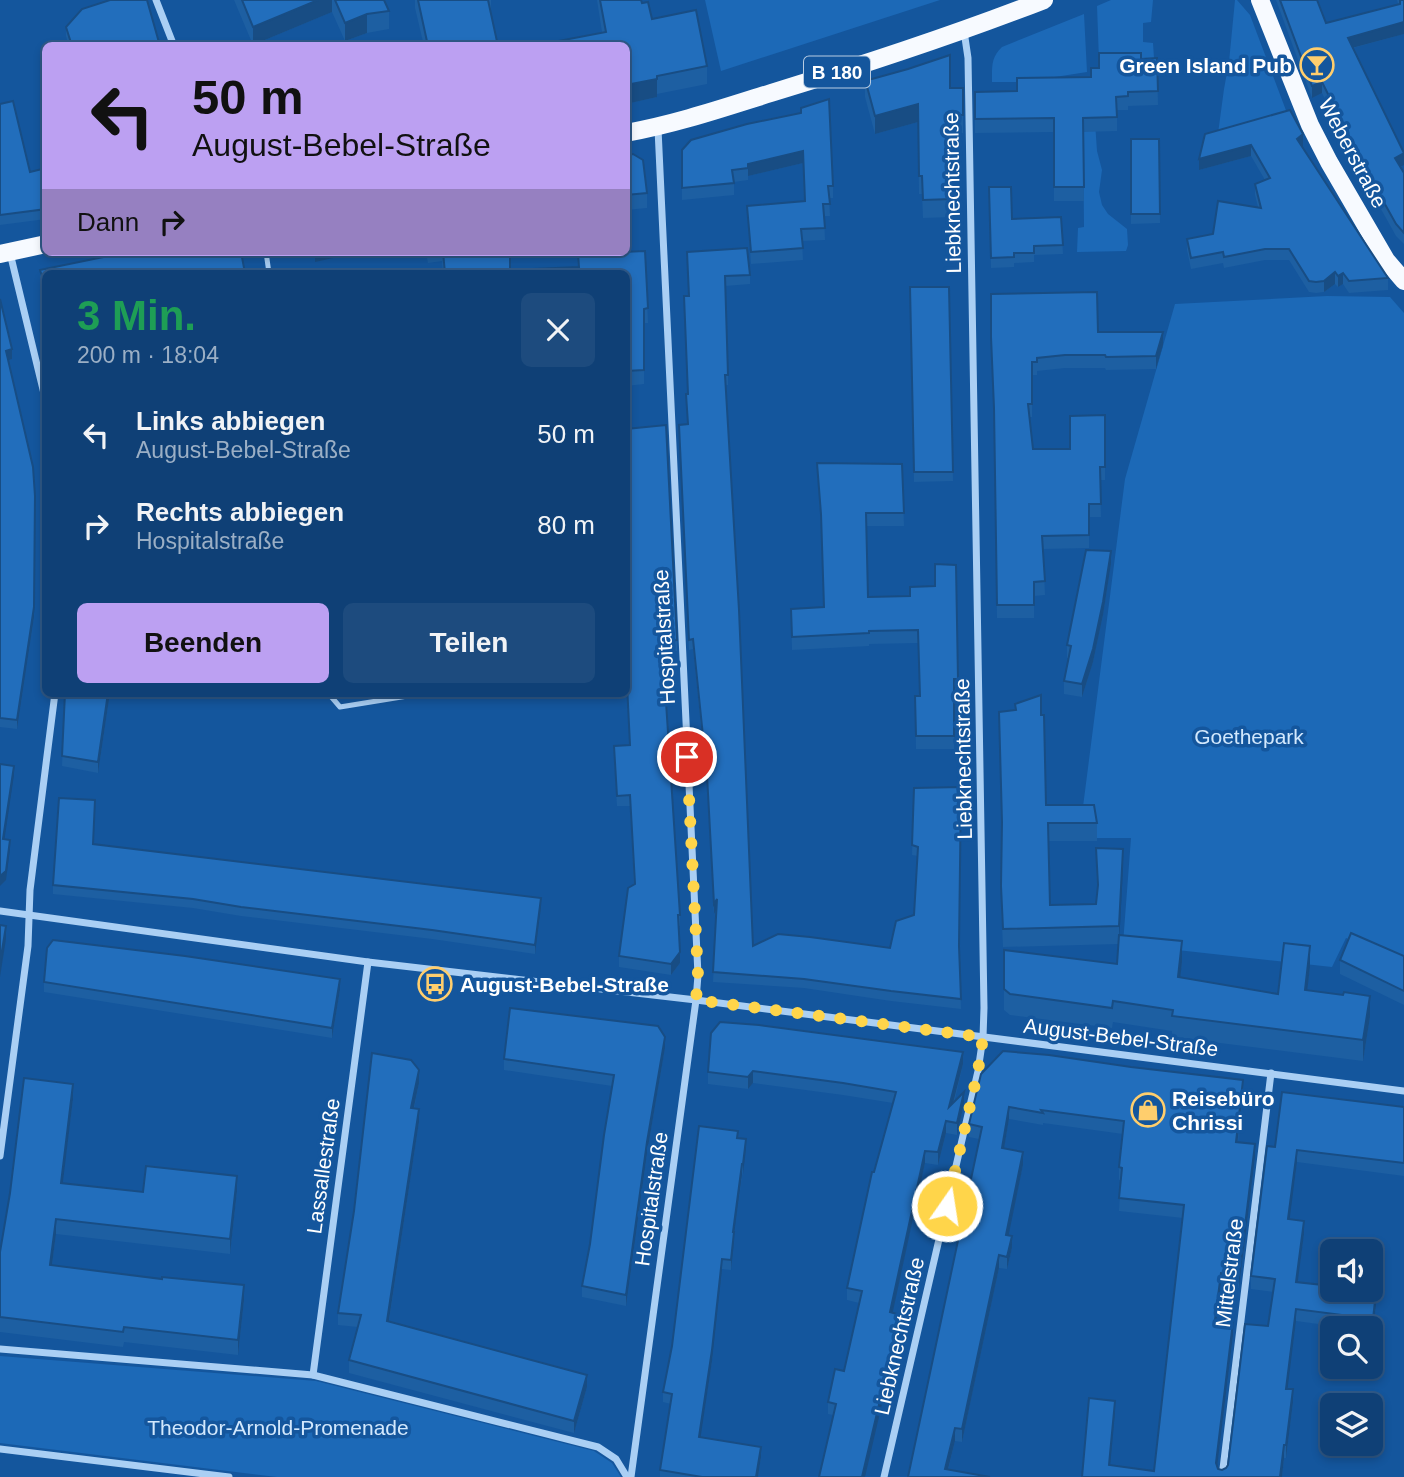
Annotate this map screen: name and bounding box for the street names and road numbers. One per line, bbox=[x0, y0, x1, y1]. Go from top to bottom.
road number: B 180 bbox=[804, 57, 870, 88]
street label: Weberstraße bbox=[1314, 94, 1392, 212]
street label: Liebknechtstraße bbox=[939, 112, 965, 274]
street label: Hospitalstraße bbox=[649, 569, 679, 705]
street label: Liebknechtstraße bbox=[950, 678, 976, 840]
street label: August-Bebel-Straße bbox=[1022, 1014, 1220, 1060]
street label: Lassallestraße bbox=[302, 1097, 344, 1235]
street label: Hospitalstraße bbox=[630, 1130, 672, 1268]
street label: Mittelstraße bbox=[1211, 1217, 1247, 1329]
street label: Liebknechtstraße bbox=[870, 1255, 928, 1417]

